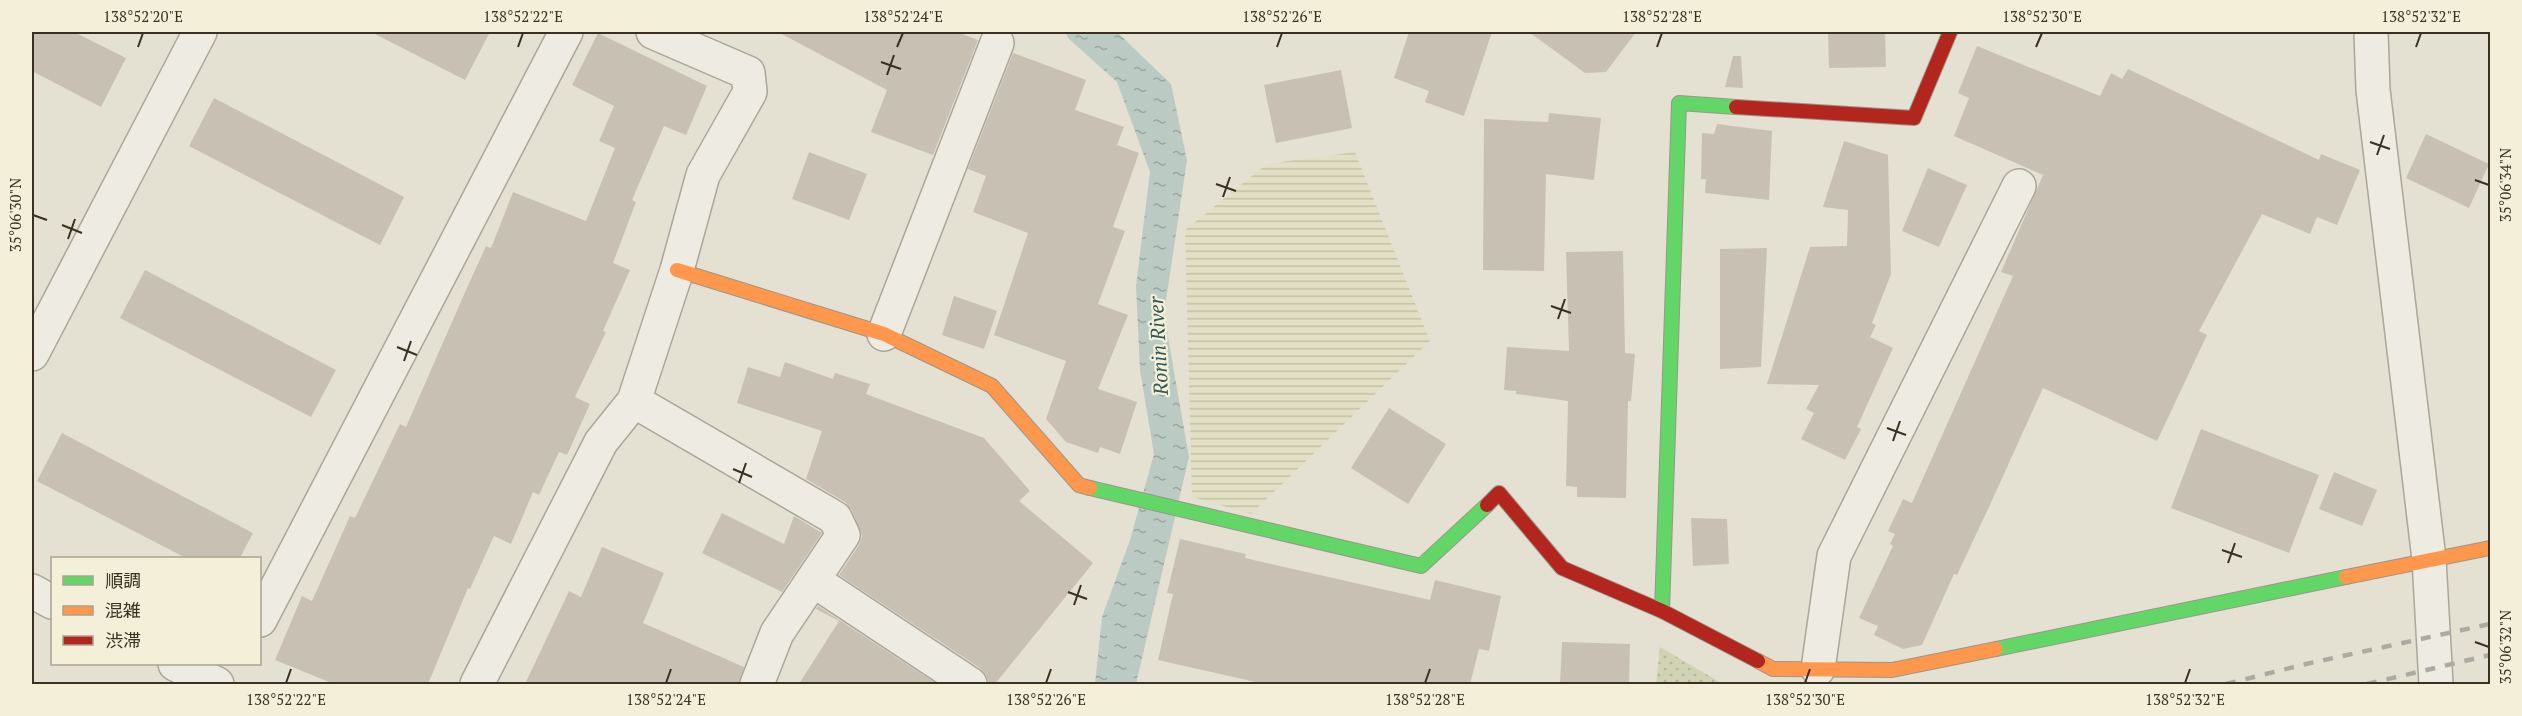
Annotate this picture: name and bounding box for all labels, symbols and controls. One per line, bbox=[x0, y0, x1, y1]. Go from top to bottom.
text: 138°52'20"E bbox=[103, 6, 183, 26]
text: 138°52'22"E bbox=[483, 6, 563, 26]
text: 138°52'24"E bbox=[863, 6, 943, 26]
text: 138°52'26"E bbox=[1242, 6, 1322, 26]
text: 138°52'28"E bbox=[1622, 6, 1702, 26]
text: 138°52'30"E bbox=[2002, 6, 2082, 26]
text: 138°52'32"E bbox=[2381, 6, 2461, 26]
text: 35°06'34"N bbox=[2495, 148, 2515, 222]
text: 35°06'30"N bbox=[5, 178, 25, 252]
water label: Ronin River bbox=[1142, 295, 1174, 397]
legend bbox=[51, 557, 261, 665]
text: 順調 bbox=[105, 568, 141, 592]
text: 混雑 bbox=[105, 598, 141, 622]
text: 35°06'32"N bbox=[2495, 610, 2515, 684]
text: 渋滞 bbox=[105, 628, 141, 652]
text: 138°52'22"E bbox=[246, 689, 326, 709]
text: 138°52'24"E bbox=[626, 689, 706, 709]
text: 138°52'26"E bbox=[1006, 689, 1086, 709]
text: 138°52'28"E bbox=[1385, 689, 1465, 709]
text: 138°52'30"E bbox=[1765, 689, 1845, 709]
text: 138°52'32"E bbox=[2145, 689, 2225, 709]

